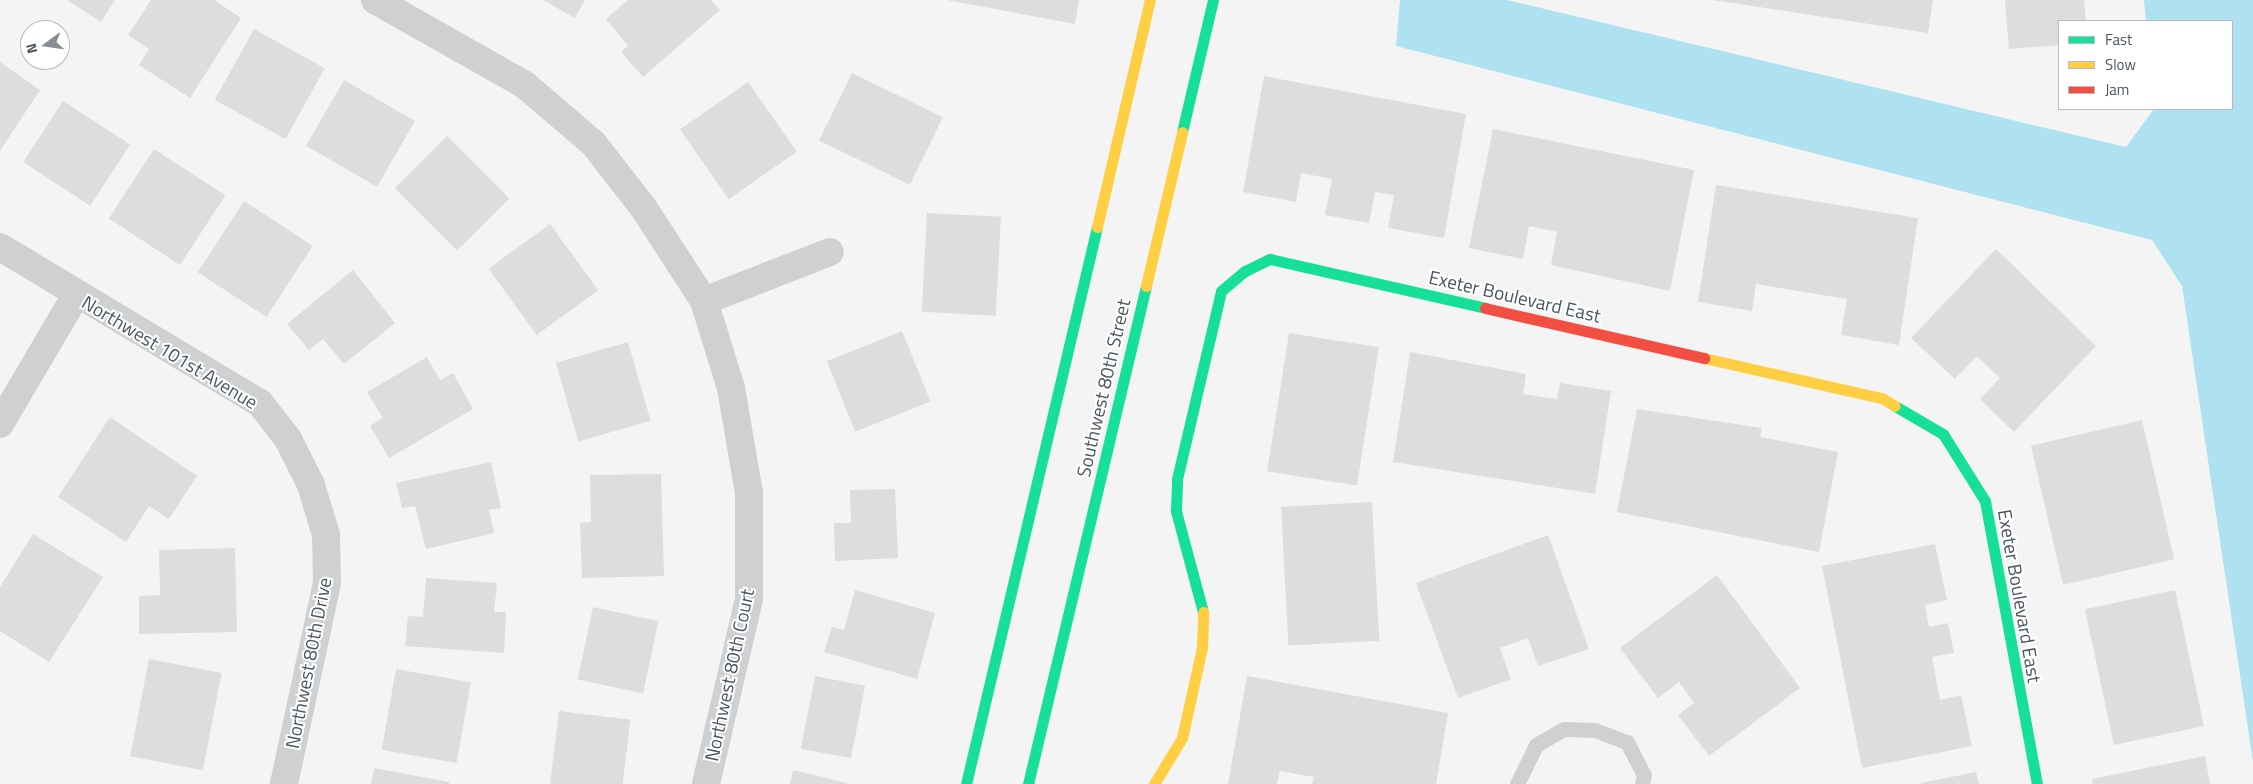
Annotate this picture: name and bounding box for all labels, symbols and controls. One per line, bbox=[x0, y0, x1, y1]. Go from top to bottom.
north arrow bbox=[20, 20, 70, 70]
legend bbox=[2058, 20, 2233, 110]
text: Fast bbox=[2105, 28, 2132, 51]
text: N bbox=[20, 41, 42, 56]
text: Slow bbox=[2105, 53, 2136, 76]
text: Jam bbox=[2105, 78, 2129, 101]
street label: Exeter Boulevard East bbox=[1427, 265, 1603, 327]
street label: Northwest 101st Avenue bbox=[78, 291, 262, 413]
street label: Southwest 80th Street bbox=[1071, 297, 1135, 479]
street label: Exeter Boulevard East bbox=[1994, 508, 2046, 684]
street label: Northwest 80th Drive bbox=[280, 576, 336, 750]
street label: Northwest 80th Court bbox=[700, 587, 758, 763]

